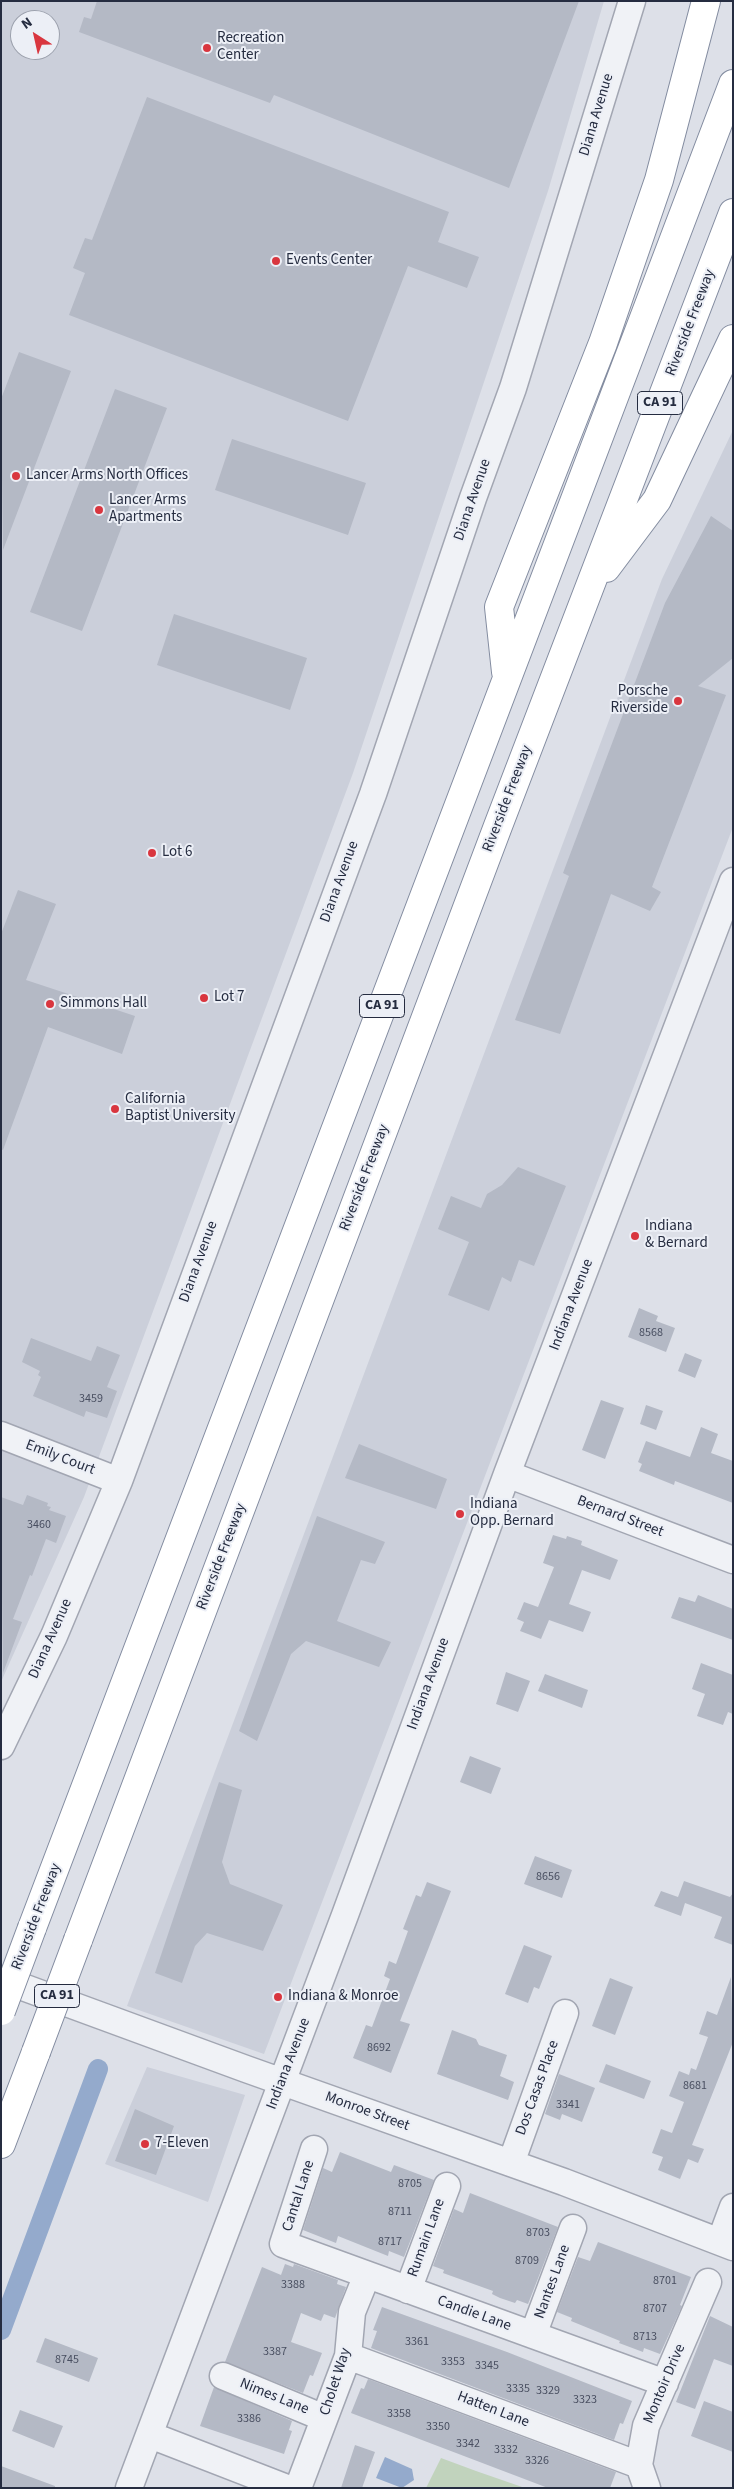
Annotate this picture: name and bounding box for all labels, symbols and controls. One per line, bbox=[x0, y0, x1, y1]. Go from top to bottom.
north arrow bbox=[10, 10, 60, 60]
text: N bbox=[17, 13, 37, 34]
place label: Recreation Center bbox=[217, 30, 284, 65]
marker: Recreation Center bbox=[201, 42, 213, 54]
street label: Diana Avenue bbox=[576, 72, 618, 158]
place label: Events Center bbox=[286, 252, 372, 270]
marker: Events Center bbox=[270, 255, 282, 267]
street label: Riverside Freeway bbox=[662, 267, 720, 379]
road number: CA 91 bbox=[638, 392, 682, 414]
street label: Diana Avenue bbox=[451, 457, 495, 543]
place label: Lancer Arms North Offices bbox=[26, 467, 188, 485]
marker: Lancer Arms North Offices bbox=[10, 470, 22, 482]
place label: Lancer Arms Apartments bbox=[109, 492, 186, 527]
marker: Lancer Arms Apartments bbox=[93, 504, 105, 516]
place label: Porsche Riverside bbox=[610, 683, 668, 718]
marker: Porsche Riverside bbox=[672, 695, 684, 707]
street label: Riverside Freeway bbox=[479, 743, 537, 855]
street label: Diana Avenue bbox=[317, 839, 363, 925]
place label: Lot 6 bbox=[162, 844, 193, 862]
marker: Lot 6 bbox=[146, 847, 158, 859]
place label: Lot 7 bbox=[214, 989, 245, 1007]
marker: Lot 7 bbox=[198, 992, 210, 1004]
road number: CA 91 bbox=[360, 994, 404, 1018]
place label: Simmons Hall bbox=[60, 995, 147, 1013]
marker: Simmons Hall bbox=[44, 998, 56, 1010]
place label: California Baptist University bbox=[125, 1091, 235, 1126]
marker: California Baptist University bbox=[109, 1103, 121, 1115]
street label: Riverside Freeway bbox=[336, 1122, 394, 1234]
place label: Indiana & Bernard bbox=[645, 1218, 708, 1253]
street label: Diana Avenue bbox=[176, 1219, 222, 1305]
marker: Indiana & Bernard bbox=[629, 1230, 641, 1242]
street label: Indiana Avenue bbox=[546, 1257, 598, 1353]
house number: 8568 bbox=[639, 1326, 663, 1340]
house number: 3459 bbox=[79, 1392, 103, 1406]
street label: Emily Court bbox=[23, 1437, 97, 1479]
street label: Bernard Street bbox=[574, 1492, 666, 1542]
place label: Indiana Opp. Bernard bbox=[470, 1496, 554, 1531]
street label: Riverside Freeway bbox=[193, 1501, 251, 1613]
marker: Indiana Opp. Bernard bbox=[454, 1508, 466, 1520]
house number: 3460 bbox=[27, 1518, 51, 1532]
street label: Diana Avenue bbox=[25, 1596, 77, 1682]
street label: Indiana Avenue bbox=[404, 1635, 454, 1733]
street label: Riverside Freeway bbox=[8, 1861, 66, 1973]
house number: 8656 bbox=[536, 1870, 560, 1884]
road number: CA 91 bbox=[34, 1984, 80, 2008]
place label: Indiana & Monroe bbox=[288, 1988, 398, 2006]
marker: Indiana & Monroe bbox=[272, 1991, 284, 2003]
street label: Indiana Avenue bbox=[263, 2016, 315, 2112]
street label: Dos Casas Place bbox=[512, 2038, 564, 2138]
house number: 8692 bbox=[367, 2041, 391, 2055]
house number: 8681 bbox=[683, 2079, 707, 2093]
street label: Monroe Street bbox=[322, 2088, 412, 2136]
house number: 3341 bbox=[556, 2098, 580, 2112]
place label: 7-Eleven bbox=[155, 2135, 209, 2153]
marker: 7-Eleven bbox=[139, 2138, 151, 2150]
street label: Cantal Lane bbox=[279, 2158, 319, 2234]
house number: 8705 bbox=[398, 2177, 422, 2191]
street label: Rumain Lane bbox=[405, 2196, 449, 2280]
house number: 8711 bbox=[388, 2205, 412, 2219]
house number: 8703 bbox=[526, 2226, 550, 2240]
house number: 8717 bbox=[378, 2235, 402, 2249]
street label: Nantes Lane bbox=[531, 2242, 575, 2322]
house number: 8709 bbox=[515, 2254, 539, 2268]
house number: 8701 bbox=[653, 2274, 677, 2288]
house number: 3388 bbox=[281, 2278, 305, 2292]
street label: Candie Lane bbox=[435, 2292, 513, 2336]
house number: 8707 bbox=[643, 2302, 667, 2316]
house number: 8713 bbox=[633, 2330, 657, 2344]
house number: 3361 bbox=[405, 2335, 429, 2349]
street label: Montoir Drive bbox=[640, 2342, 690, 2426]
house number: 3387 bbox=[263, 2345, 287, 2359]
street label: Cholet Way bbox=[317, 2346, 355, 2418]
house number: 8745 bbox=[55, 2353, 79, 2367]
house number: 3353 bbox=[441, 2355, 465, 2369]
house number: 3345 bbox=[475, 2359, 499, 2373]
street label: Nimes Lane bbox=[237, 2375, 311, 2419]
house number: 3335 bbox=[506, 2382, 530, 2396]
house number: 3329 bbox=[536, 2384, 560, 2398]
street label: Hatten Lane bbox=[454, 2388, 532, 2432]
house number: 3323 bbox=[573, 2393, 597, 2407]
house number: 3358 bbox=[387, 2407, 411, 2421]
house number: 3386 bbox=[237, 2412, 261, 2426]
house number: 3350 bbox=[426, 2420, 450, 2434]
house number: 3342 bbox=[456, 2437, 480, 2451]
house number: 3332 bbox=[494, 2443, 518, 2457]
house number: 3326 bbox=[525, 2454, 549, 2468]

